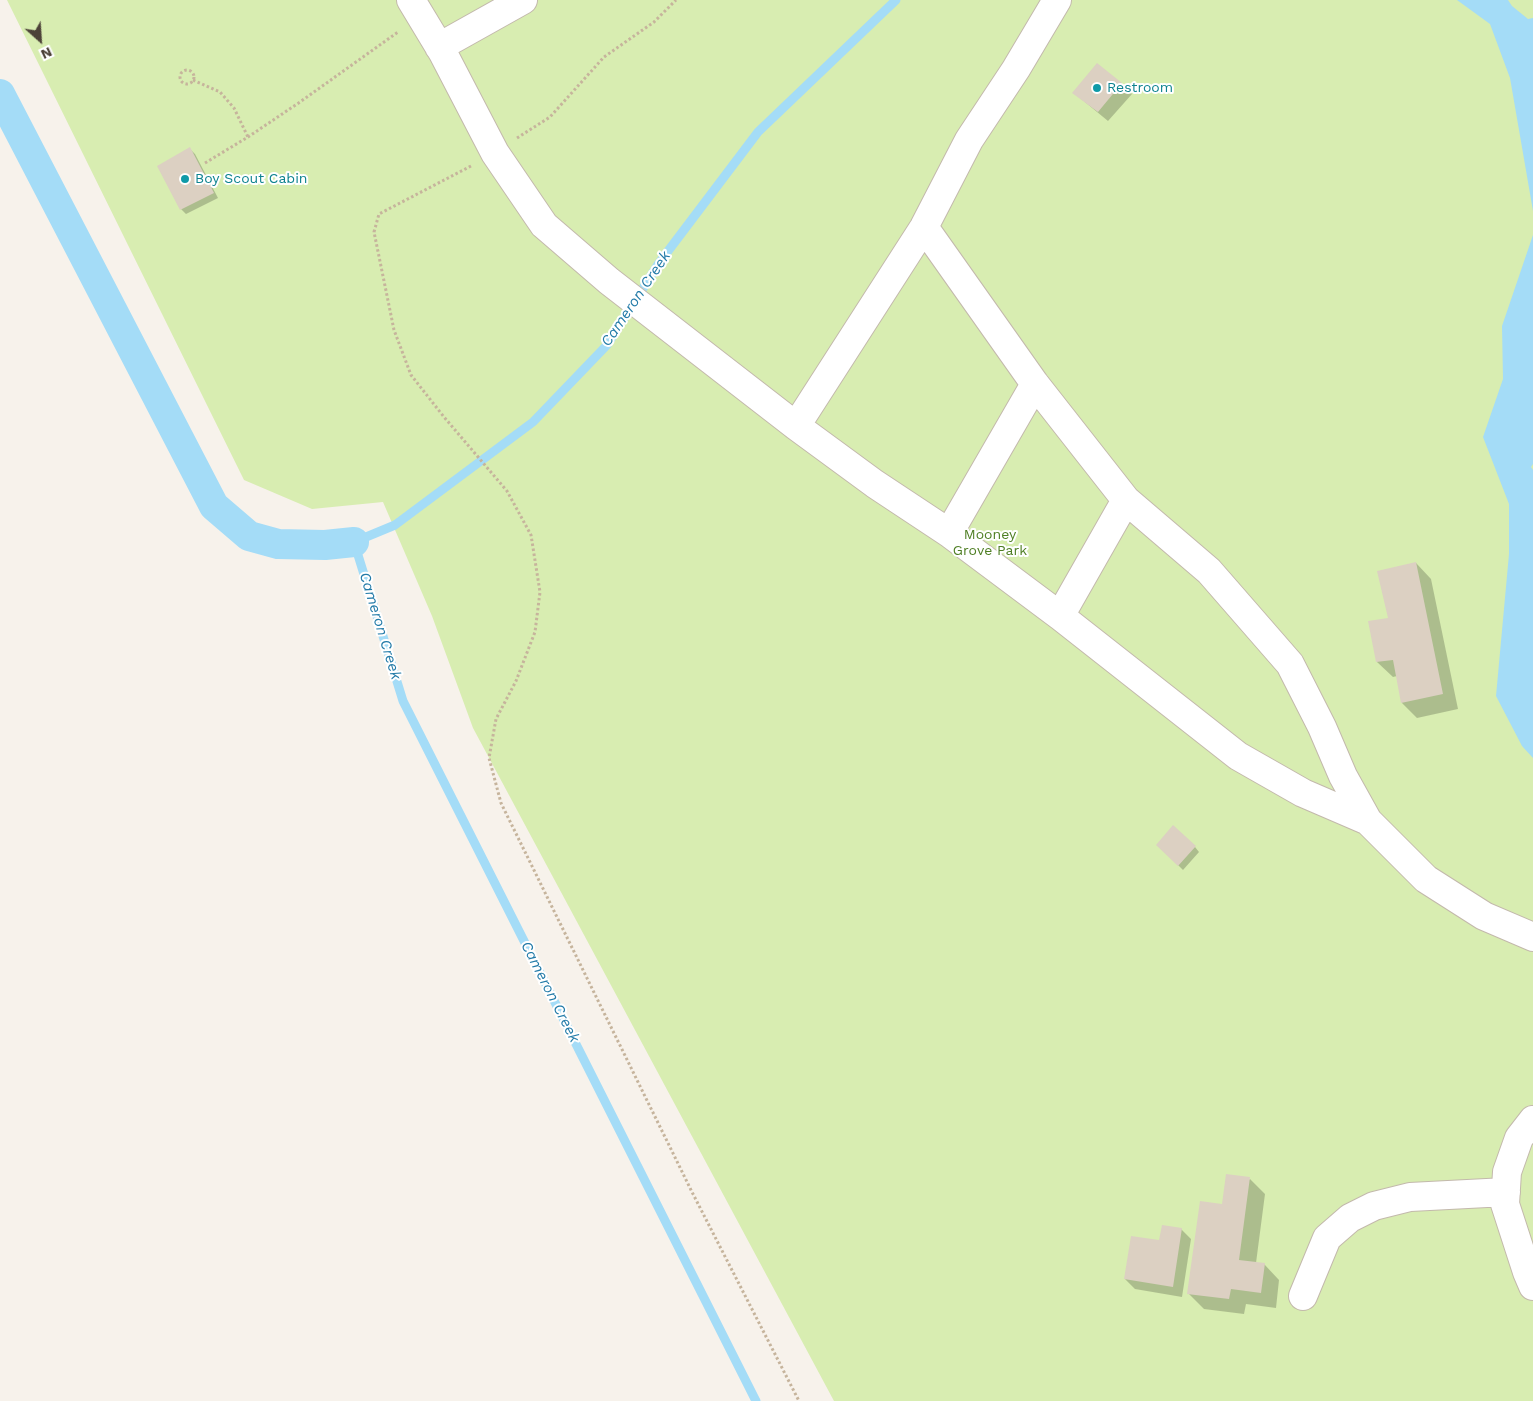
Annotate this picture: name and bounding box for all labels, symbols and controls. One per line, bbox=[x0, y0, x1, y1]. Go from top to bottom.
north arrow bbox=[15, 15, 65, 65]
text: N bbox=[38, 44, 55, 63]
place label: Restroom bbox=[1107, 80, 1173, 96]
marker: Restroom bbox=[1091, 82, 1103, 94]
place label: Boy Scout Cabin bbox=[195, 171, 308, 187]
marker: Boy Scout Cabin bbox=[179, 173, 191, 185]
water label: Cameron Creek bbox=[597, 248, 675, 350]
park label: Mooney Grove Park bbox=[953, 527, 1027, 560]
water label: Cameron Creek bbox=[355, 570, 405, 682]
water label: Cameron Creek bbox=[517, 938, 583, 1046]

